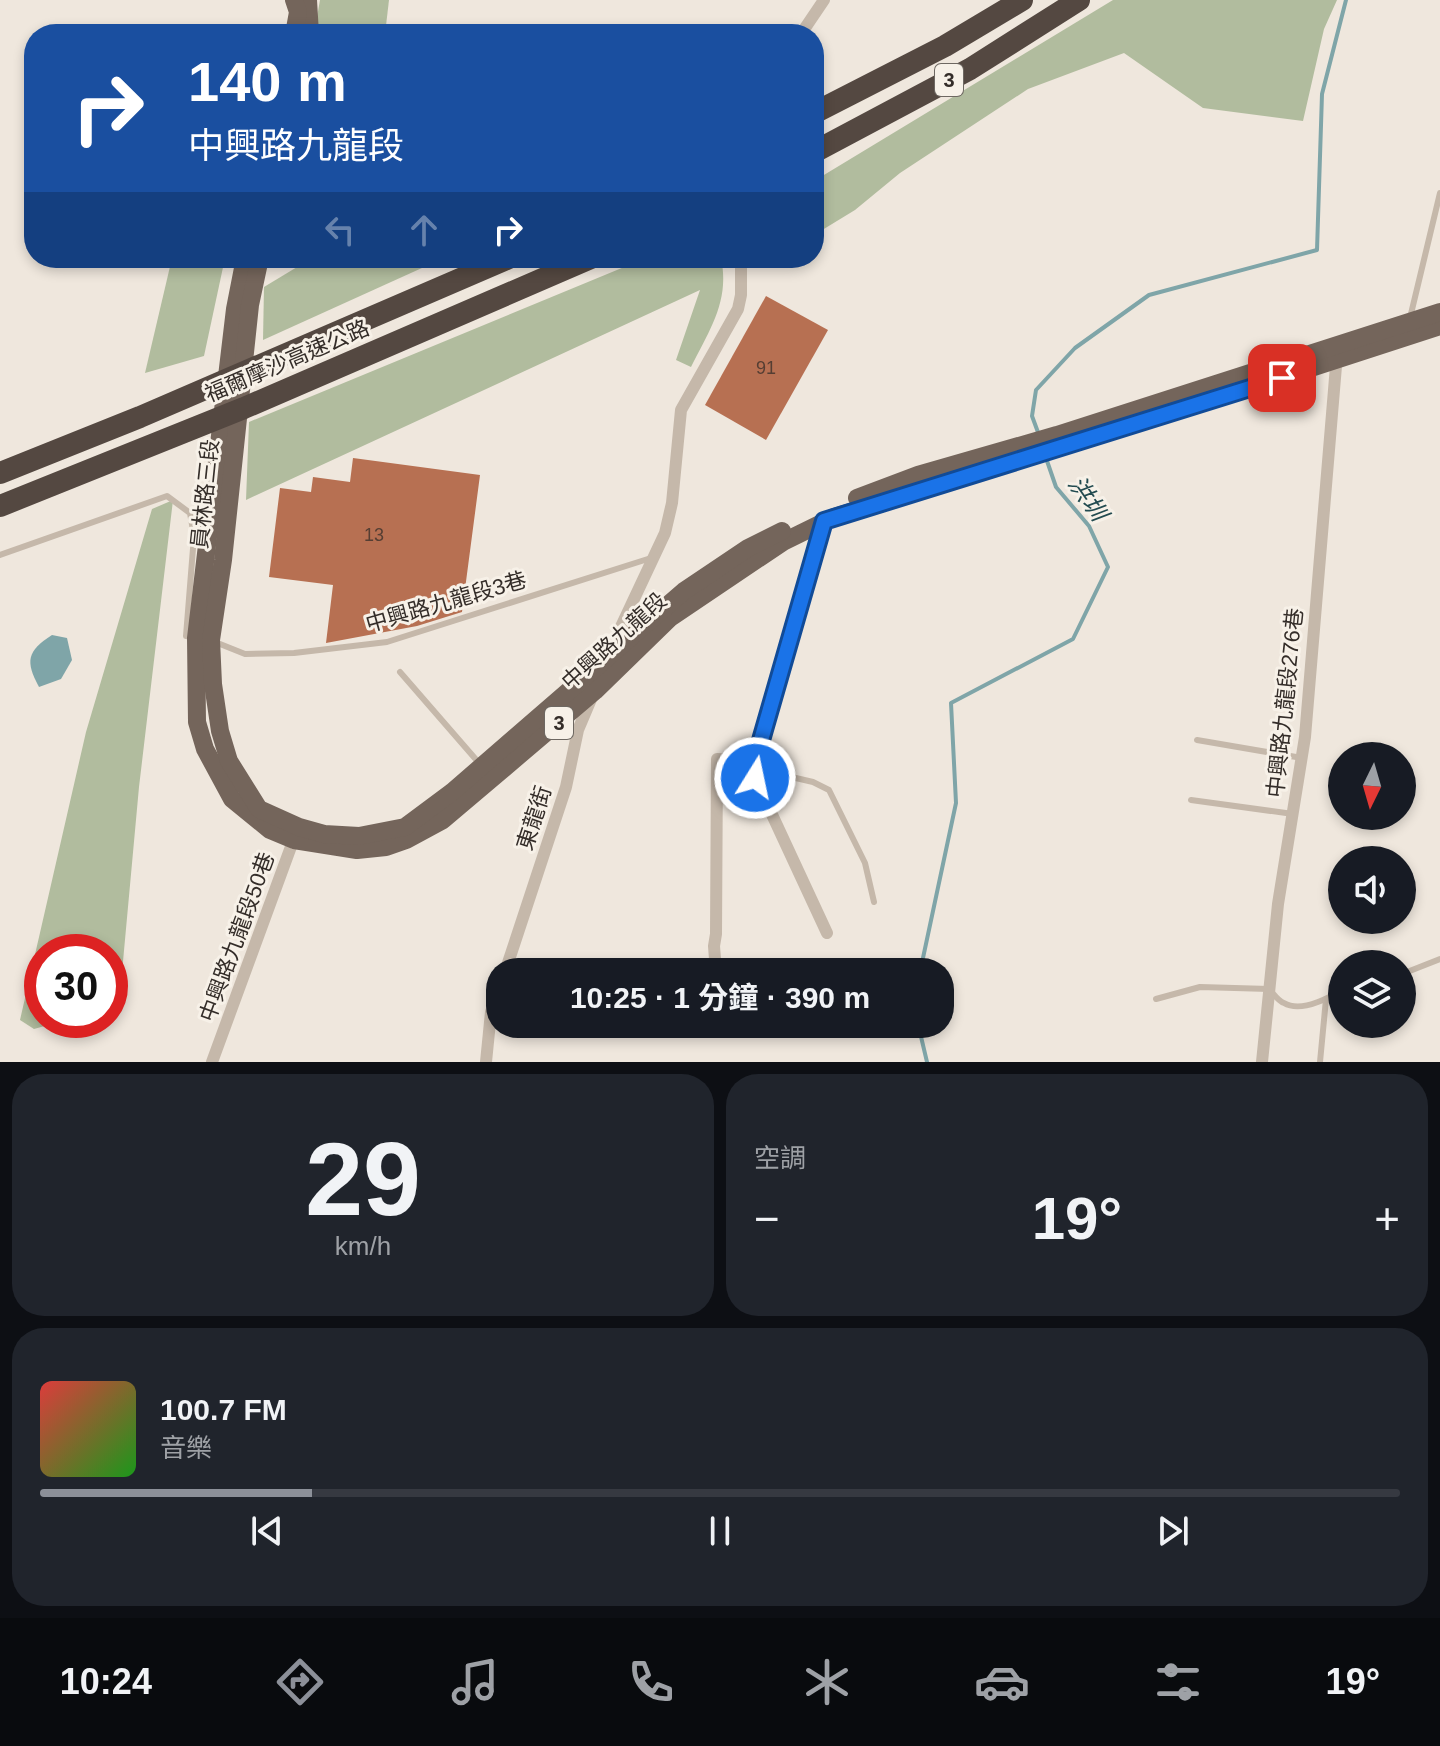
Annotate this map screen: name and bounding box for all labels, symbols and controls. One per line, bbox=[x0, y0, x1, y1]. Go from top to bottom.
text: 140 m bbox=[188, 50, 347, 113]
icon: right bbox=[56, 56, 160, 160]
road number: 3 bbox=[935, 64, 963, 96]
text: 中興路九龍段 bbox=[188, 125, 404, 166]
icon: left bbox=[318, 208, 362, 252]
icon: ahead bbox=[402, 208, 446, 252]
icon: right bbox=[486, 208, 530, 252]
street label: 福爾摩沙高速公路 bbox=[201, 315, 373, 407]
pin bbox=[1248, 344, 1316, 412]
icon: arrive bbox=[1260, 356, 1304, 400]
house number: 91 bbox=[756, 358, 776, 378]
street label: 員林路三段 bbox=[187, 438, 223, 550]
water label: 洪圳 bbox=[1063, 471, 1115, 528]
house number: 13 bbox=[364, 525, 384, 545]
street label: 中興路九龍段3巷 bbox=[363, 567, 529, 637]
street label: 中興路九龍段 bbox=[557, 588, 671, 694]
street label: 中興路九龍段276巷 bbox=[1263, 607, 1307, 799]
road number: 3 bbox=[545, 707, 573, 739]
position arrow bbox=[713, 736, 797, 820]
north arrow bbox=[1328, 742, 1416, 830]
map controls bbox=[1328, 742, 1416, 1038]
street label: 東龍街 bbox=[512, 783, 556, 853]
button: sound bbox=[1328, 846, 1416, 934]
street label: 中興路九龍段50巷 bbox=[195, 849, 279, 1025]
speed limit sign: 30 bbox=[24, 934, 128, 1038]
button: layers bbox=[1328, 950, 1416, 1038]
text: 10:25 · 1 分鐘 · 390 m bbox=[570, 981, 870, 1014]
text: 29 bbox=[305, 1121, 421, 1237]
text: 空調 bbox=[754, 1143, 806, 1173]
text: 19° bbox=[1032, 1185, 1122, 1252]
text: − bbox=[754, 1194, 780, 1243]
text: + bbox=[1374, 1194, 1400, 1243]
text: km/h bbox=[335, 1231, 391, 1261]
text: 100.7 FM bbox=[160, 1393, 287, 1426]
text: 音樂 bbox=[160, 1433, 212, 1463]
icon: previous bbox=[245, 1509, 289, 1553]
icon: pause bbox=[698, 1509, 742, 1553]
icon: next bbox=[1151, 1509, 1195, 1553]
icon: directions bbox=[272, 1654, 328, 1710]
icon: music bbox=[447, 1654, 503, 1710]
icon: phone bbox=[623, 1654, 679, 1710]
icon: climate bbox=[799, 1654, 855, 1710]
icon: car bbox=[974, 1654, 1030, 1710]
icon: filters bbox=[1150, 1654, 1206, 1710]
text: 10:24 bbox=[60, 1661, 152, 1702]
text: 19° bbox=[1326, 1661, 1380, 1702]

